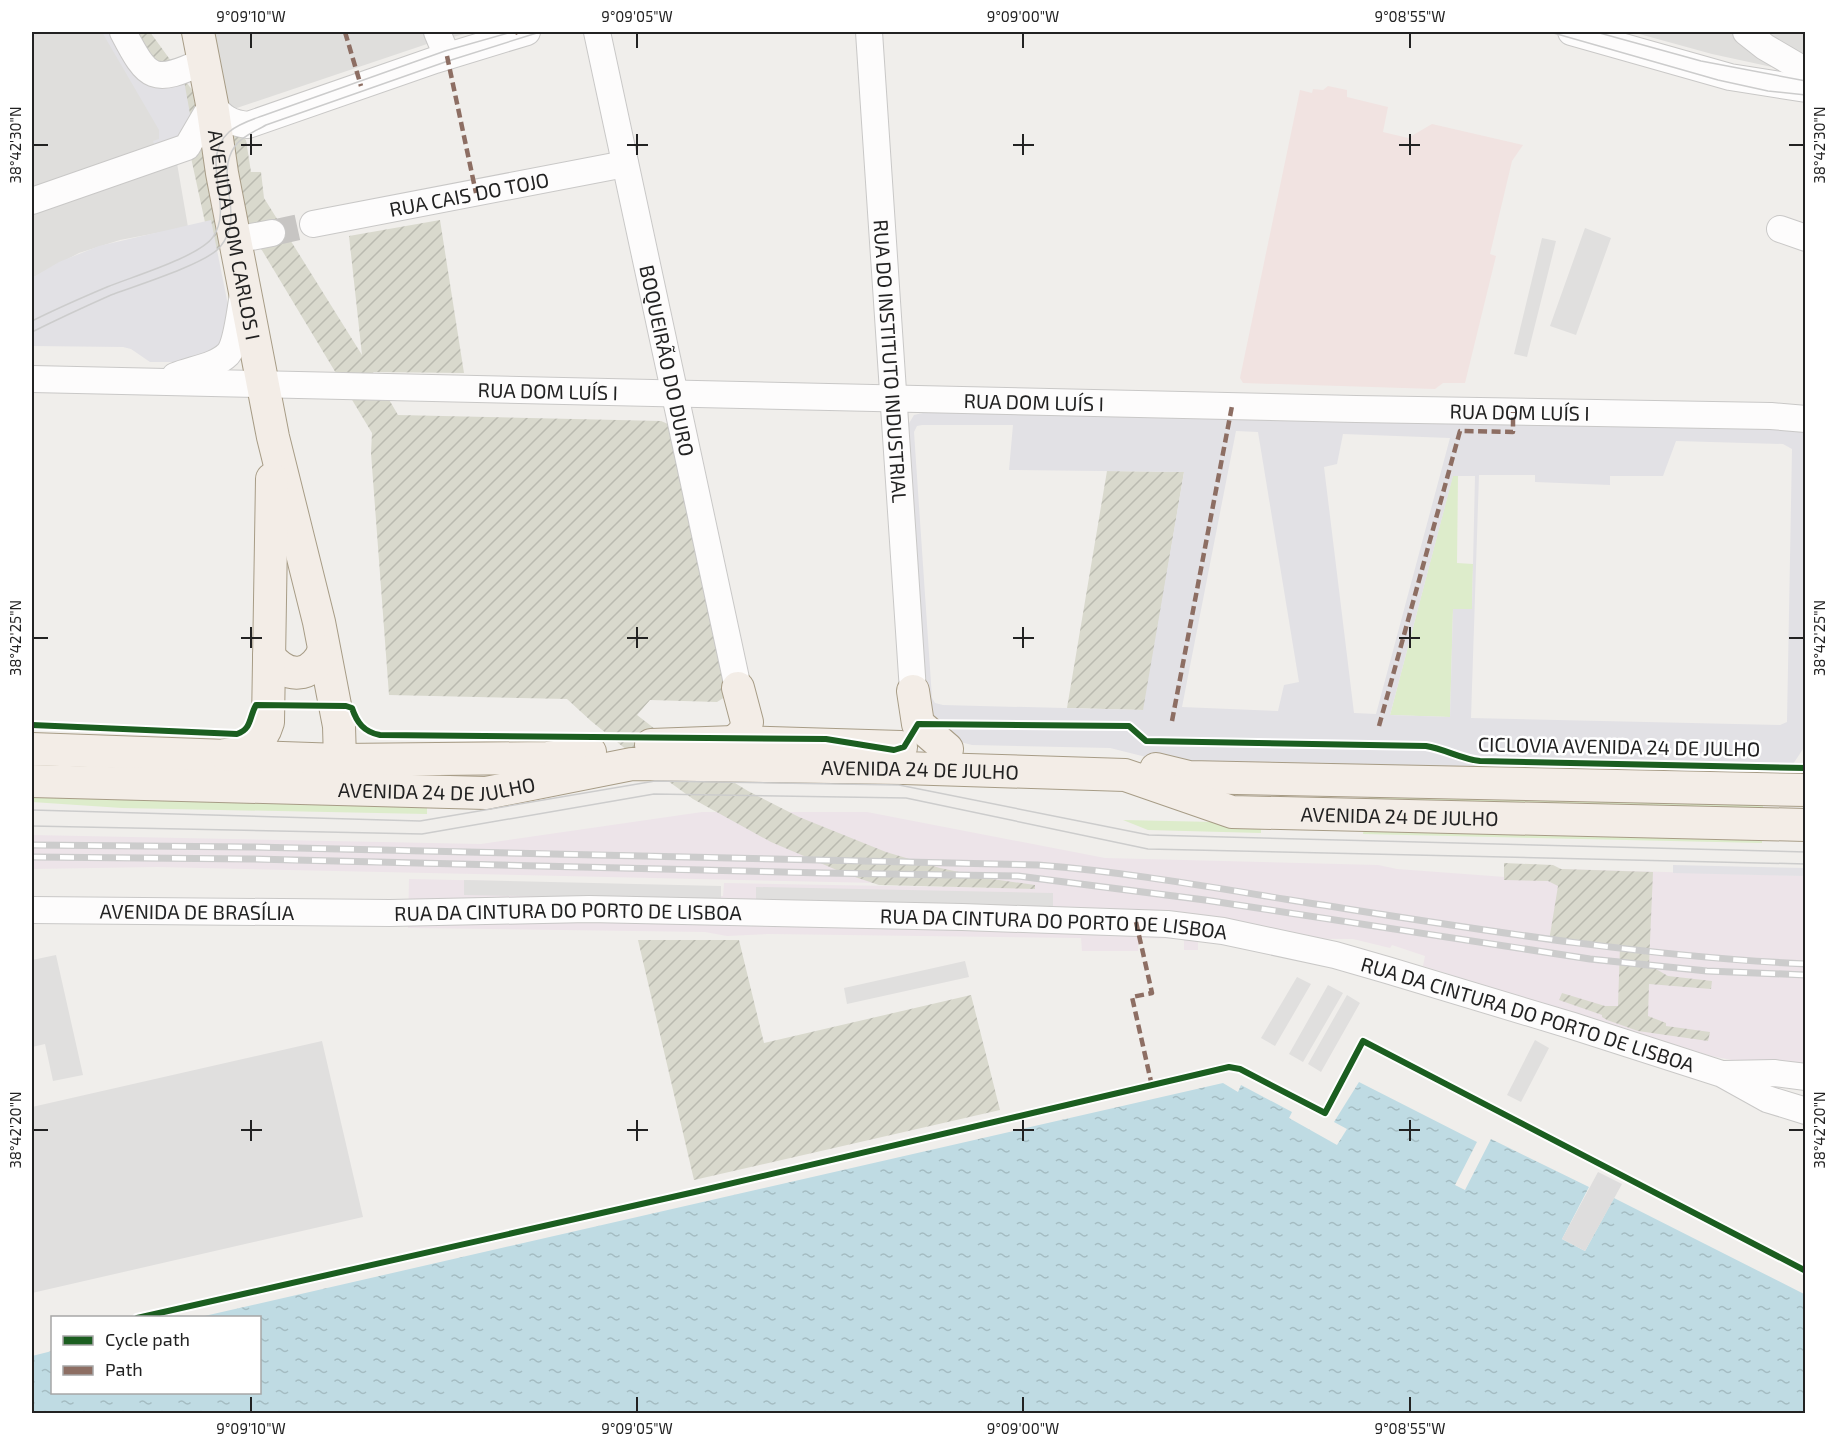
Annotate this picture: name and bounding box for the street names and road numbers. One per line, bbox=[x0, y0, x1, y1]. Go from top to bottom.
street label: AVENIDA DOM CARLOS I bbox=[204, 128, 266, 342]
street label: RUA CAIS DO TOJO bbox=[387, 167, 551, 221]
street label: RUA DO INSTITUTO INDUSTRIAL bbox=[870, 219, 912, 504]
street label: BOQUEIRÃO DO DURO bbox=[635, 263, 700, 458]
street label: RUA DOM LUÍS I bbox=[478, 377, 618, 404]
street label: RUA DOM LUÍS I bbox=[963, 388, 1104, 415]
street label: RUA DOM LUÍS I bbox=[1449, 399, 1590, 425]
street label: CICLOVIA AVENIDA 24 DE JULHO bbox=[1478, 732, 1760, 760]
street label: AVENIDA 24 DE JULHO bbox=[821, 755, 1019, 784]
street label: AVENIDA 24 DE JULHO bbox=[338, 772, 537, 805]
street label: AVENIDA 24 DE JULHO bbox=[1300, 802, 1499, 830]
street label: RUA DA CINTURA DO PORTO DE LISBOA bbox=[394, 897, 743, 925]
street label: AVENIDA DE BRASÍLIA bbox=[99, 899, 295, 924]
street label: RUA DA CINTURA DO PORTO DE LISBOA bbox=[880, 903, 1229, 943]
street label: RUA DA CINTURA DO PORTO DE LISBOA bbox=[1358, 951, 1698, 1077]

